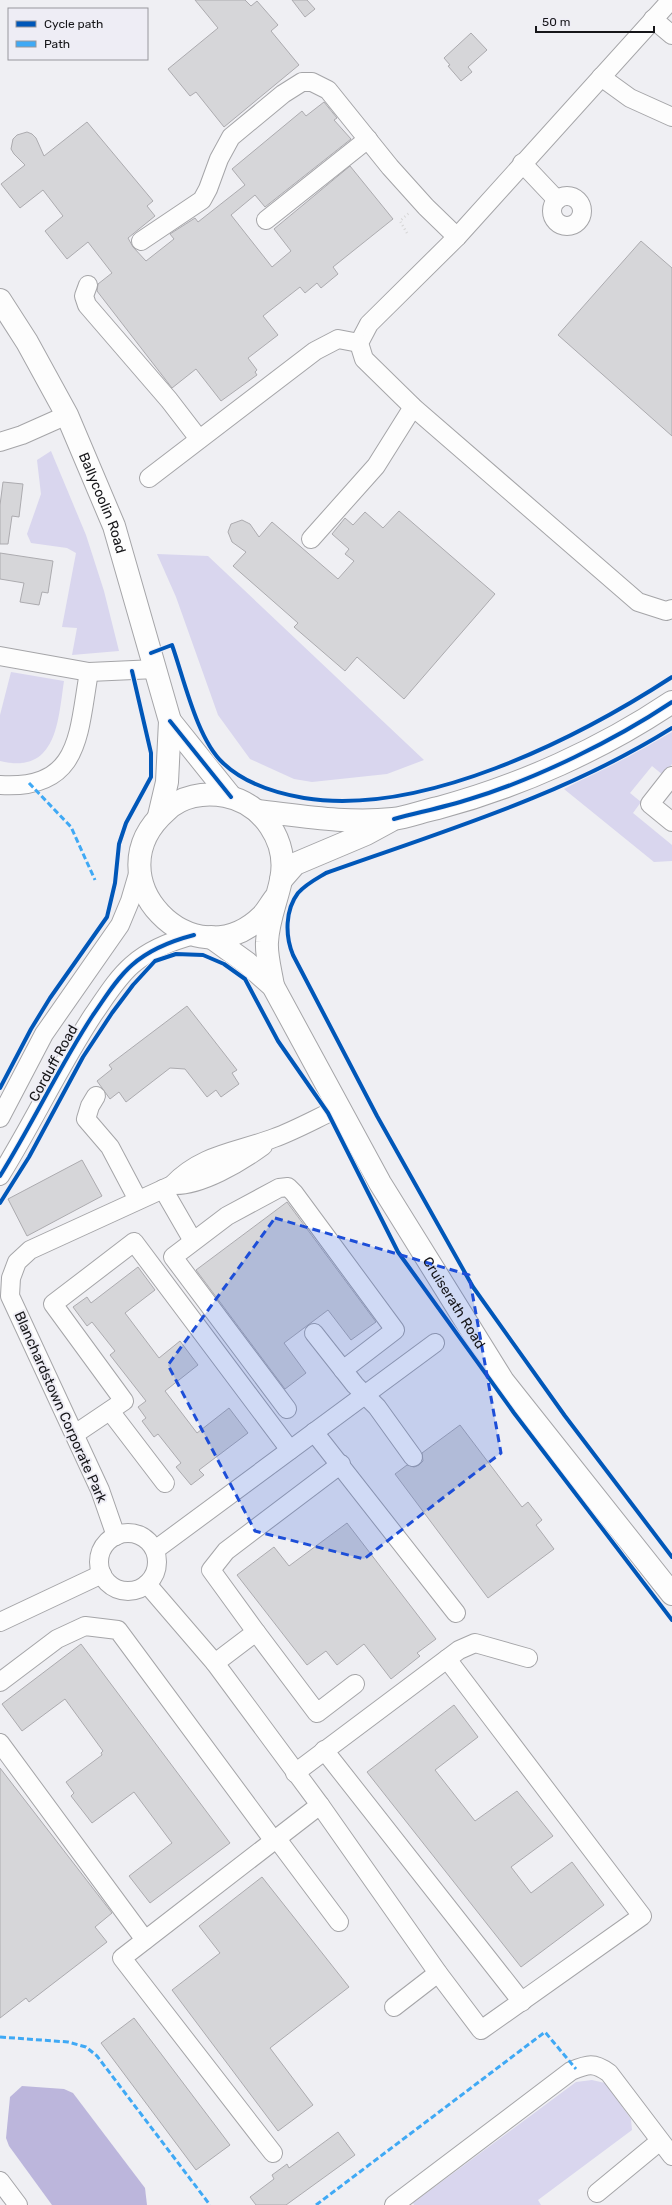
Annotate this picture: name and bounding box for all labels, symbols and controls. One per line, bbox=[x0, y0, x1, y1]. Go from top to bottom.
legend bbox=[8, 8, 148, 60]
scale bar bbox=[536, 8, 654, 34]
text: 50 m bbox=[542, 15, 570, 29]
text: Cycle path bbox=[44, 17, 103, 31]
text: Path bbox=[44, 37, 70, 51]
street label: Ballycoolin Road bbox=[75, 450, 129, 555]
street label: Corduff Road bbox=[25, 1022, 82, 1105]
street label: Cruiserath Road bbox=[419, 1254, 489, 1352]
street label: Blanchardstown Corporate Park bbox=[11, 1309, 111, 1506]

